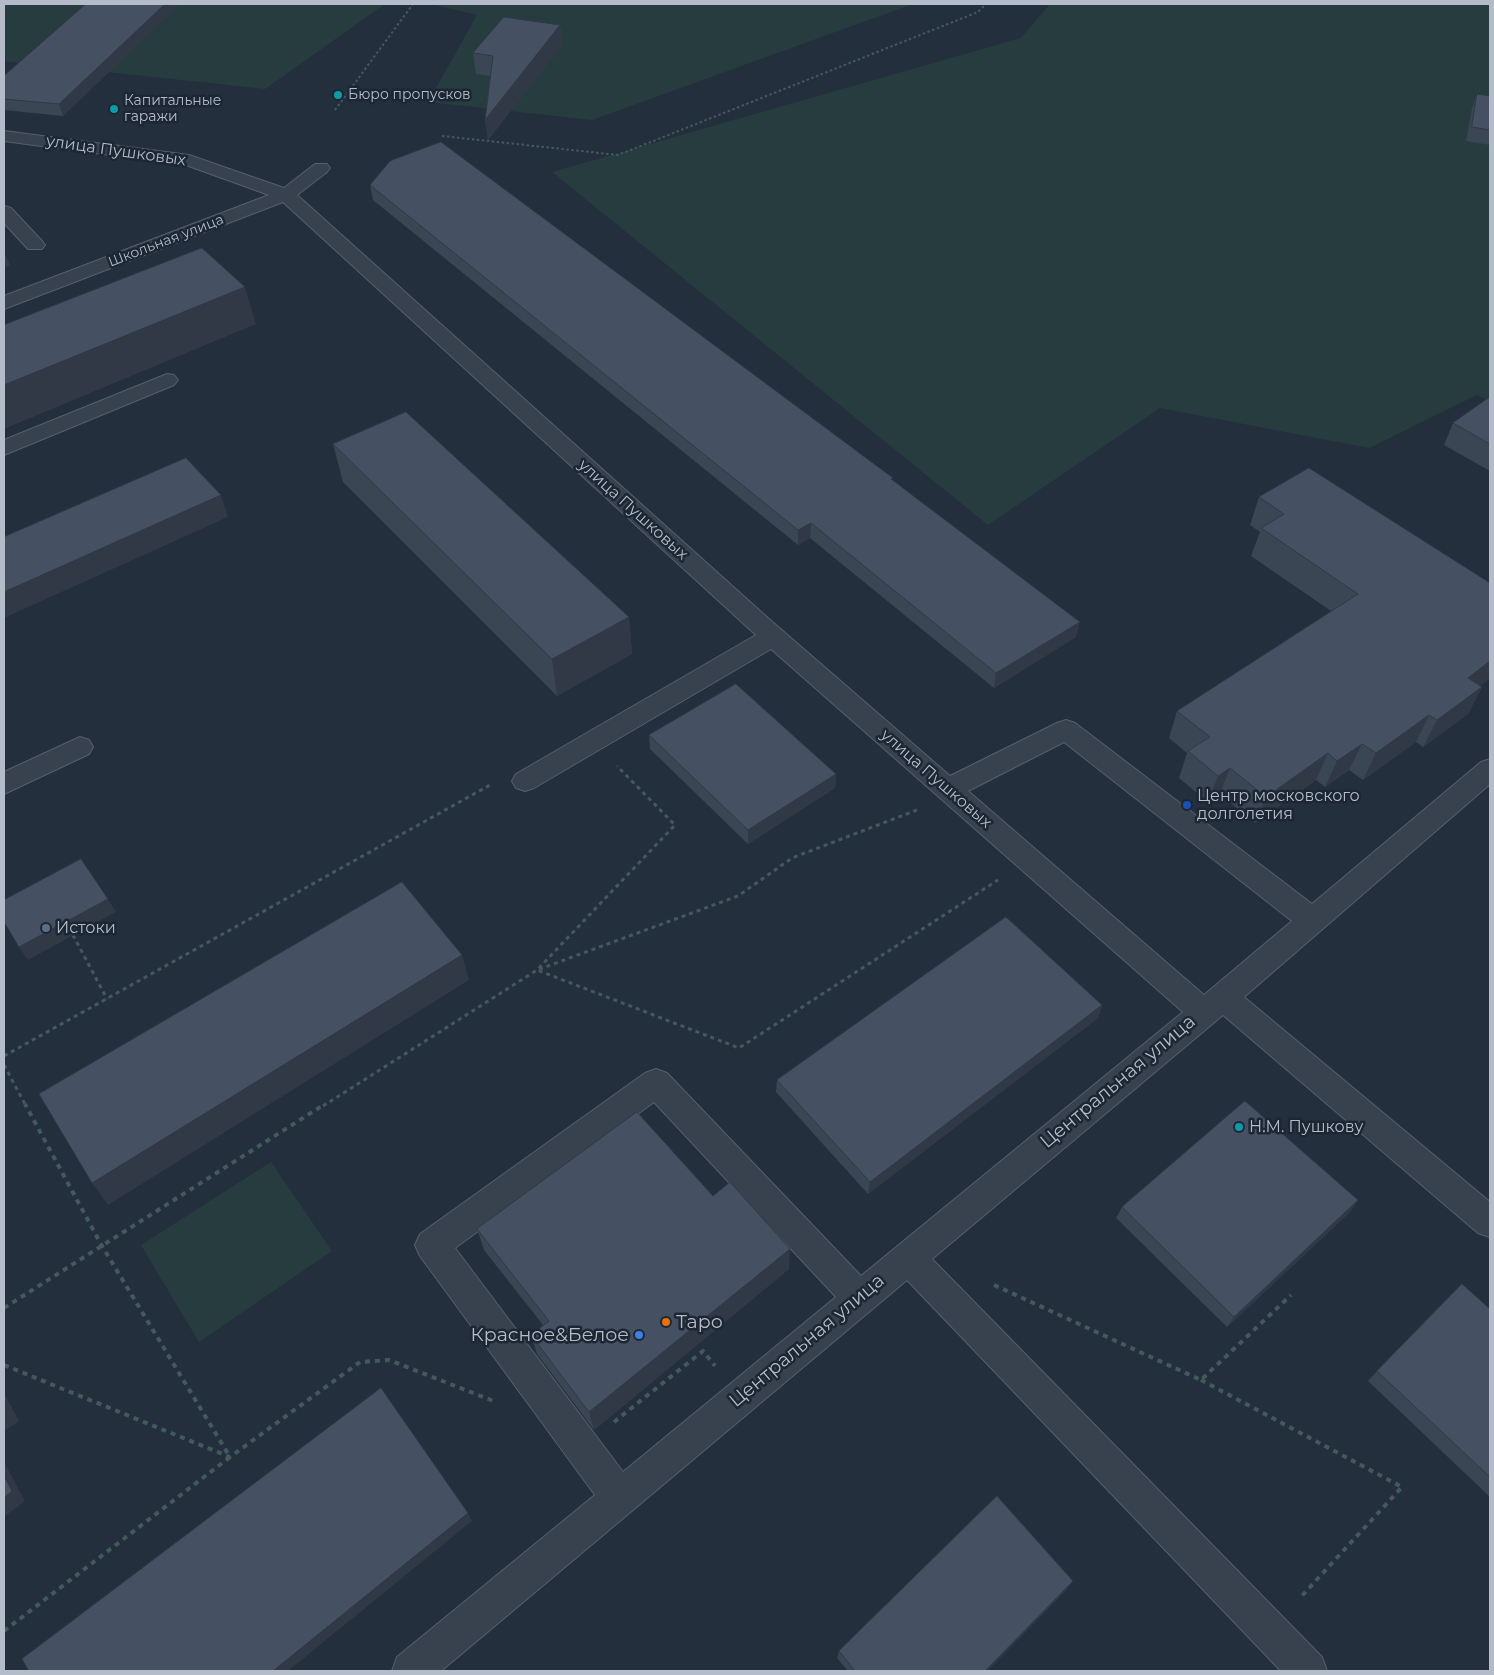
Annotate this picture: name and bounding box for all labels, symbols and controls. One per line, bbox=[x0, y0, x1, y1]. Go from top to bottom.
place label: Бюро пропусков bbox=[348, 87, 471, 103]
marker: Бюро пропусков bbox=[332, 89, 344, 101]
place label: Капитальные гаражи bbox=[124, 93, 221, 125]
marker: Капитальные гаражи bbox=[108, 103, 120, 115]
street label: улица Пушковых bbox=[45, 132, 187, 170]
street label: Школьная улица bbox=[106, 211, 226, 271]
street label: улица Пушковых bbox=[574, 456, 692, 564]
street label: улица Пушковых bbox=[876, 725, 996, 833]
place label: Центр московского долголетия bbox=[1197, 786, 1360, 824]
marker: Центр московского долголетия bbox=[1181, 799, 1193, 811]
place label: Истоки bbox=[56, 918, 116, 938]
marker: Истоки bbox=[40, 922, 52, 934]
street label: Центральная улица bbox=[1036, 1010, 1200, 1154]
place label: Н.М. Пушкову bbox=[1249, 1117, 1363, 1137]
marker: Н.М. Пушкову bbox=[1233, 1121, 1245, 1133]
street label: Центральная улица bbox=[725, 1269, 889, 1413]
place label: Таро bbox=[676, 1311, 723, 1333]
marker: Таро bbox=[660, 1316, 672, 1328]
place label: Красное&Белое bbox=[471, 1324, 629, 1346]
marker: Красное&Белое bbox=[633, 1329, 645, 1341]

